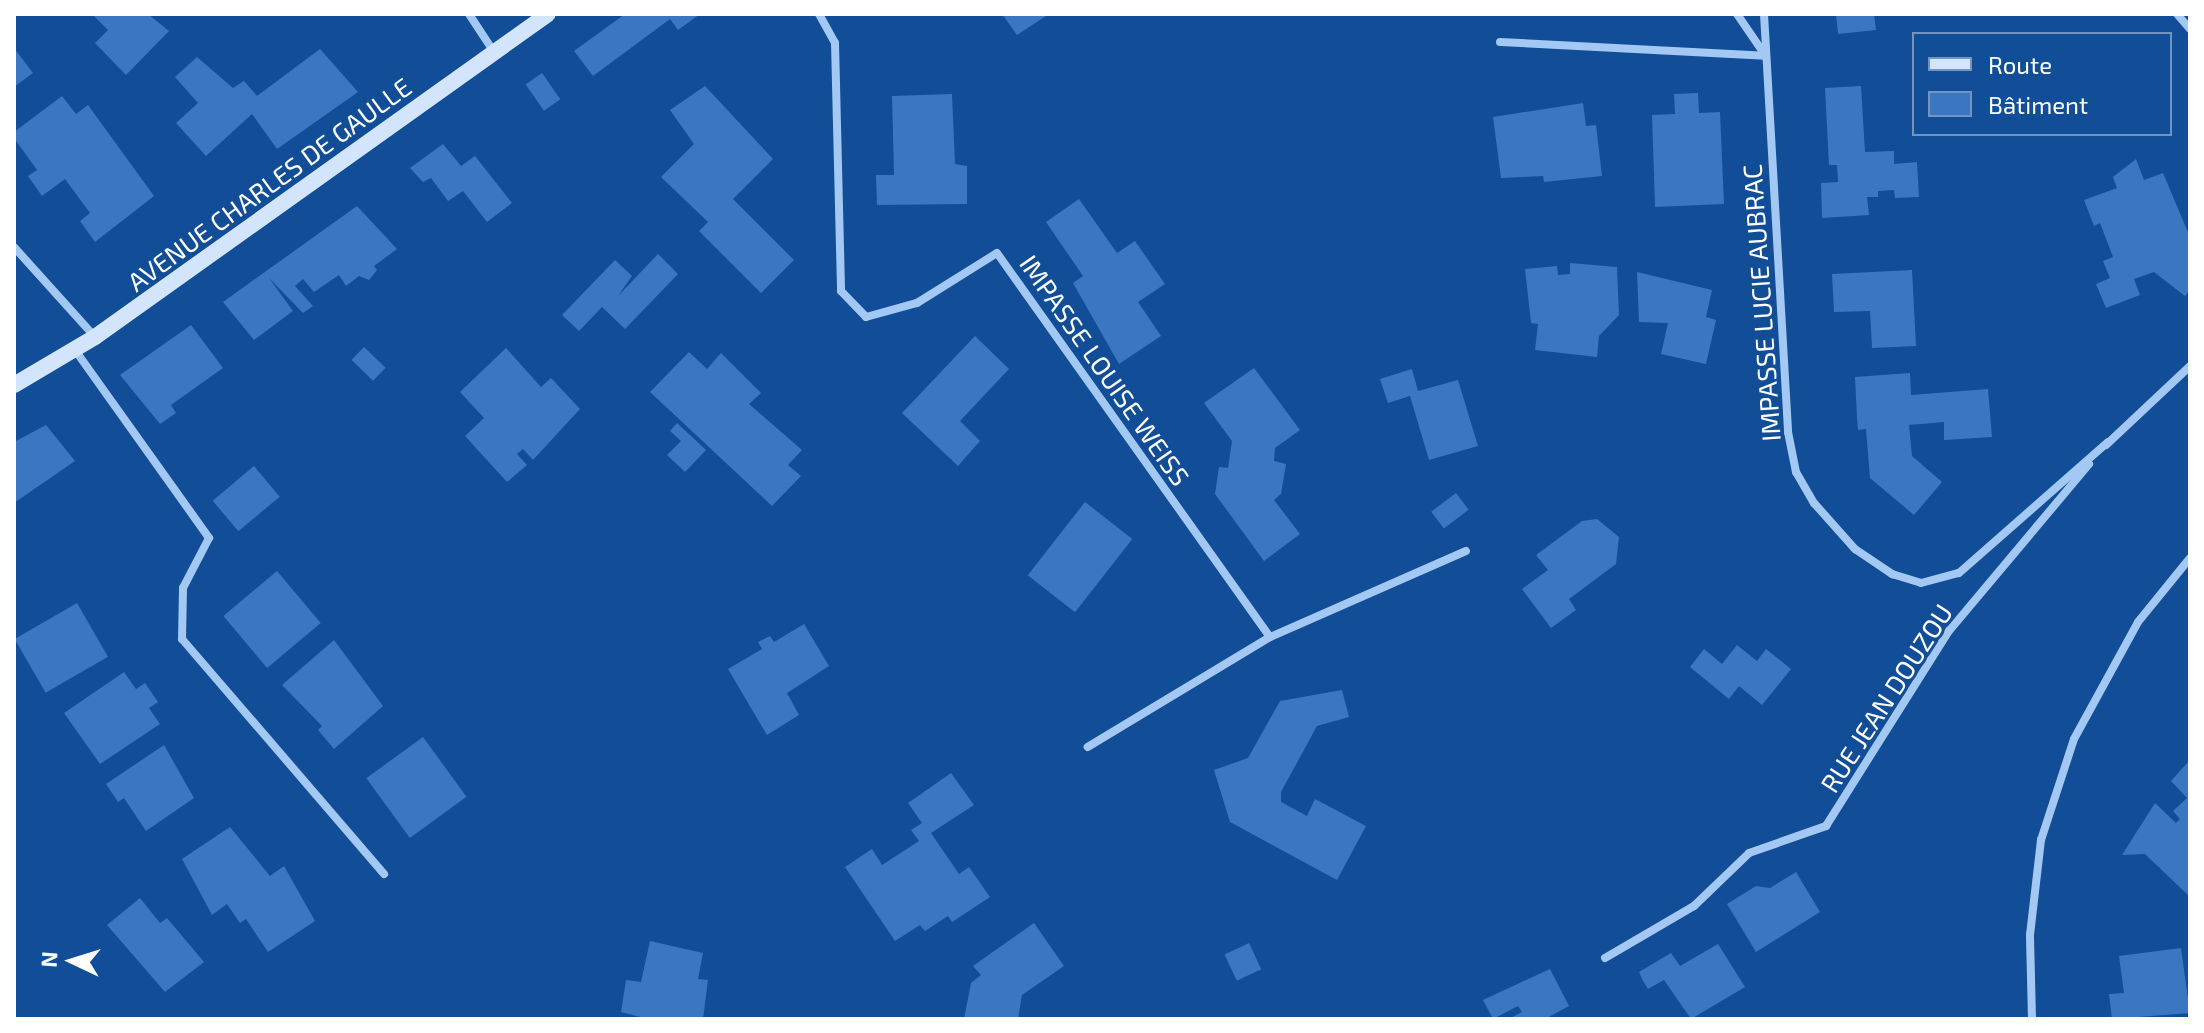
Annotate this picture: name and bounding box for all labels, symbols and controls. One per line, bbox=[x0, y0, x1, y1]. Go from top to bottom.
legend bbox=[1912, 32, 2172, 136]
text: Route bbox=[1988, 50, 2052, 79]
street label: AVENUE CHARLES DE GAULLE bbox=[121, 71, 417, 297]
text: Bâtiment bbox=[1988, 90, 2088, 119]
street label: IMPASSE LUCIE AUBRAC bbox=[1736, 163, 1786, 443]
street label: IMPASSE LOUISE WEISS bbox=[1014, 249, 1196, 491]
street label: RUE JEAN DOUZOU bbox=[1813, 598, 1959, 798]
north arrow bbox=[32, 921, 112, 1001]
text: N bbox=[35, 951, 62, 968]

